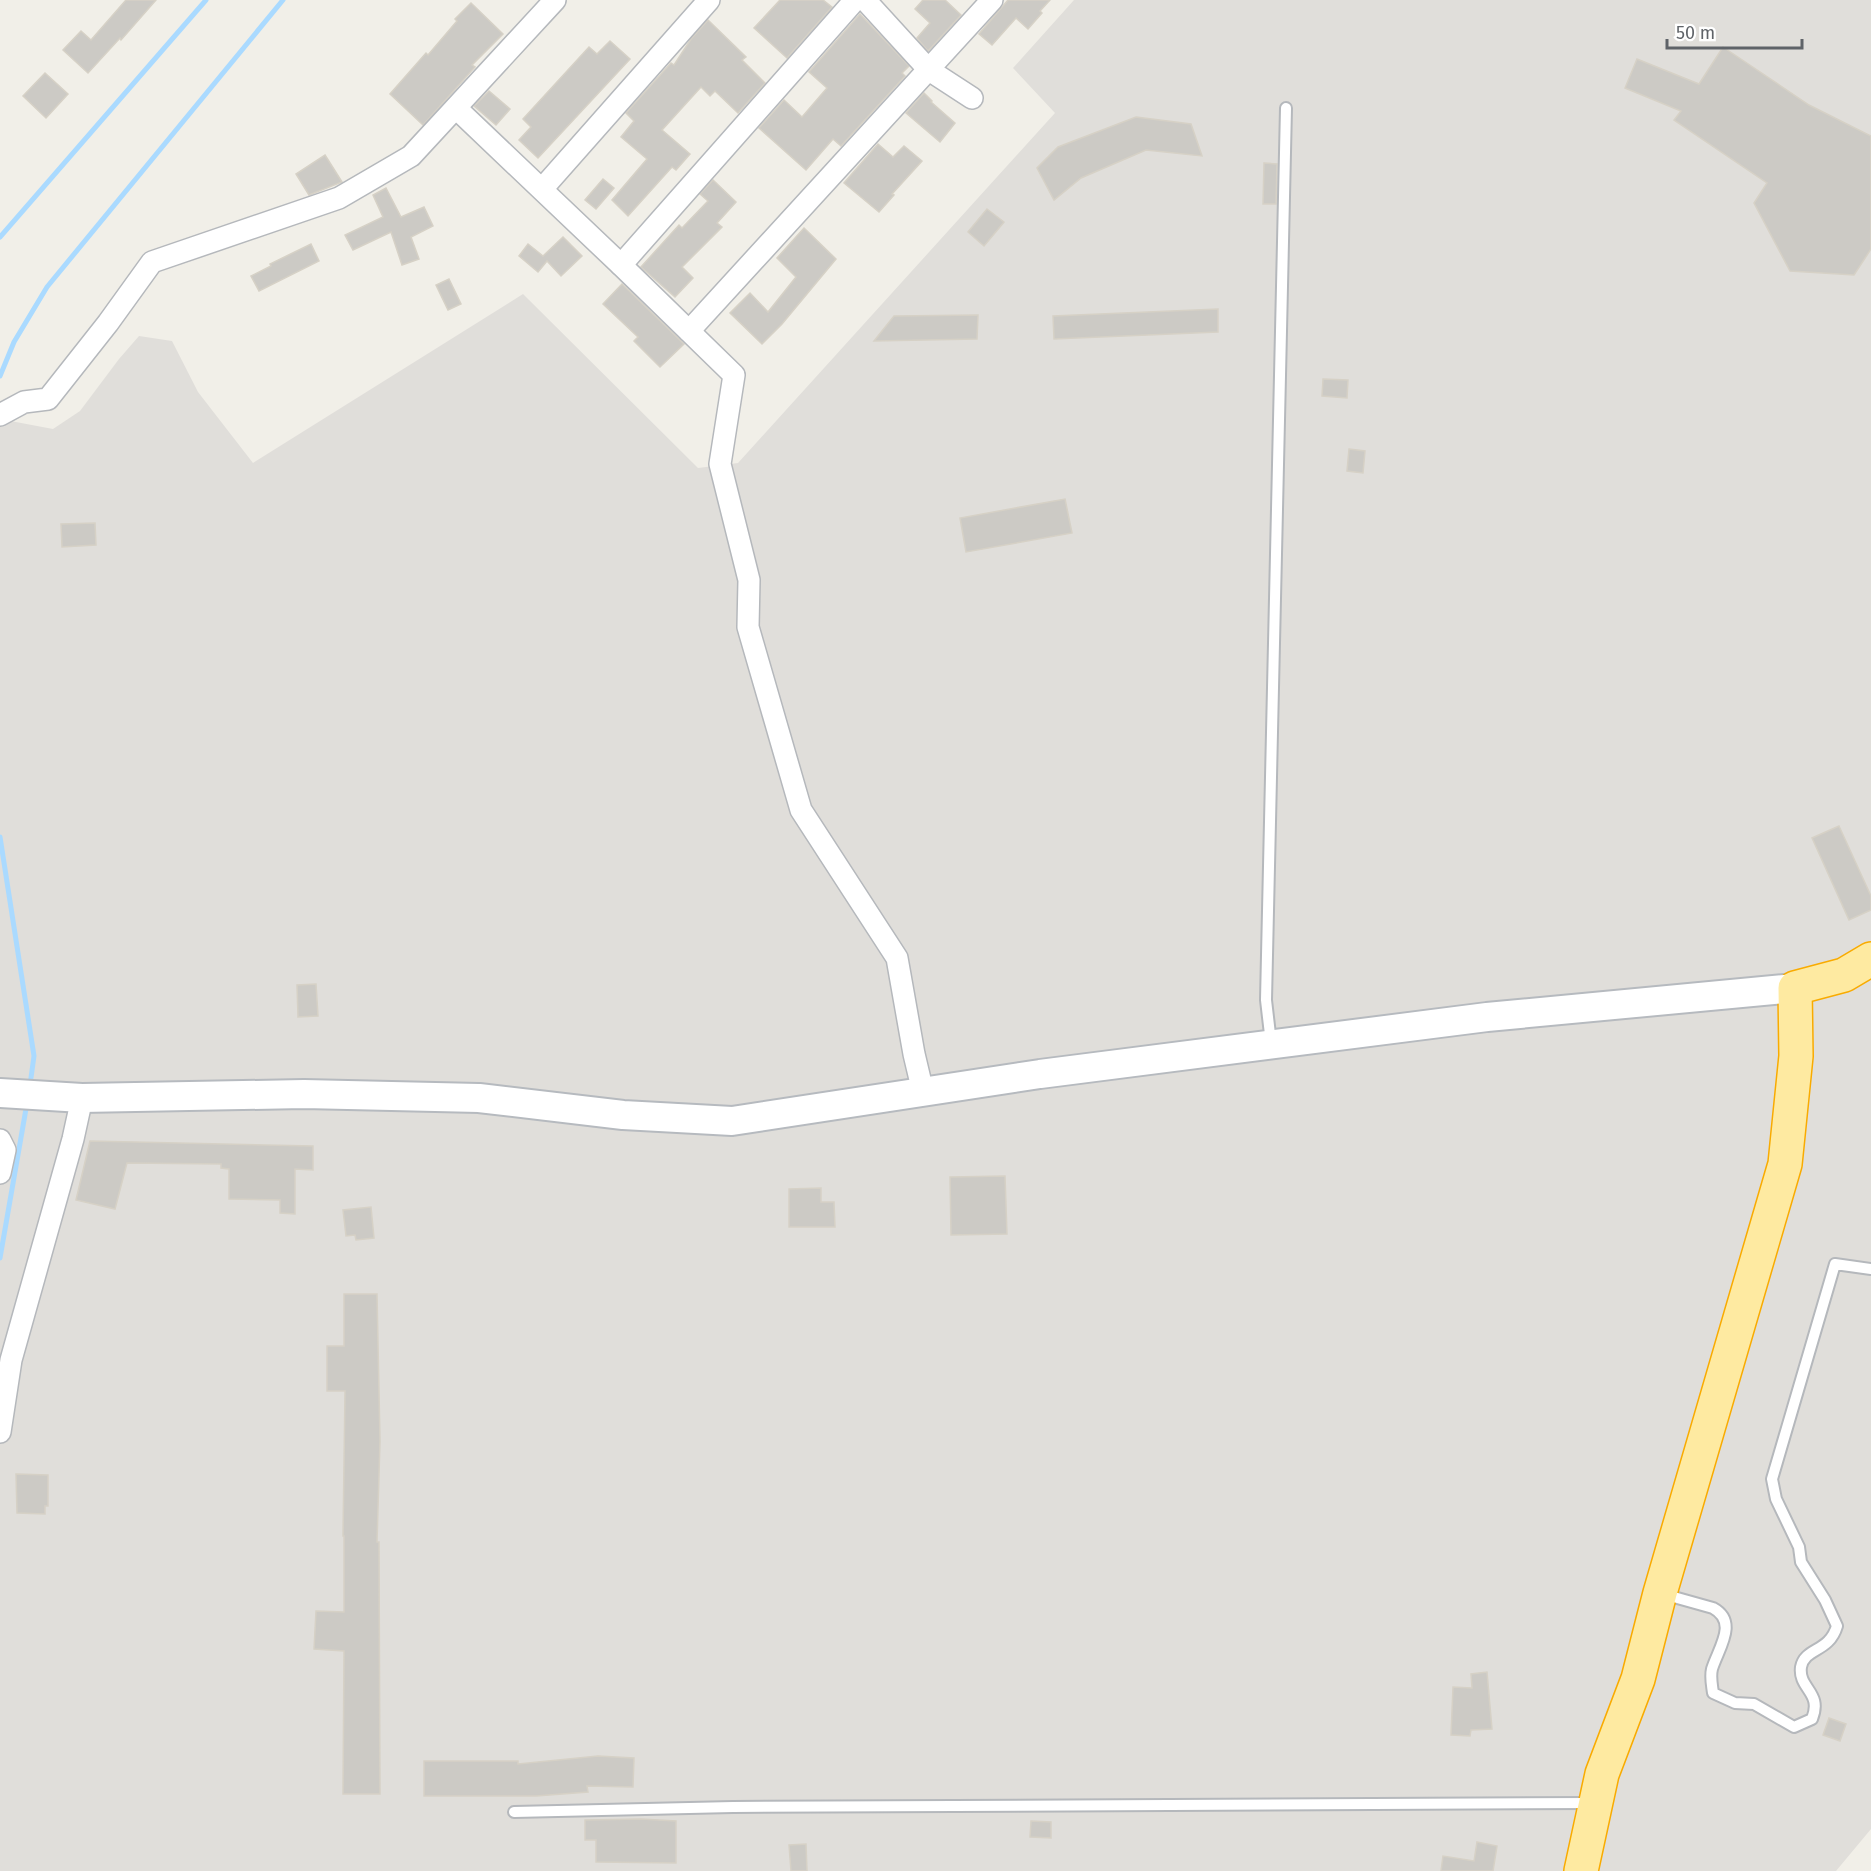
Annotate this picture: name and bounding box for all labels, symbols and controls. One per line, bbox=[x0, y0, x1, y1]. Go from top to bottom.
scale bar bbox=[1667, 12, 1802, 50]
text: 50 m bbox=[1676, 22, 1715, 44]

